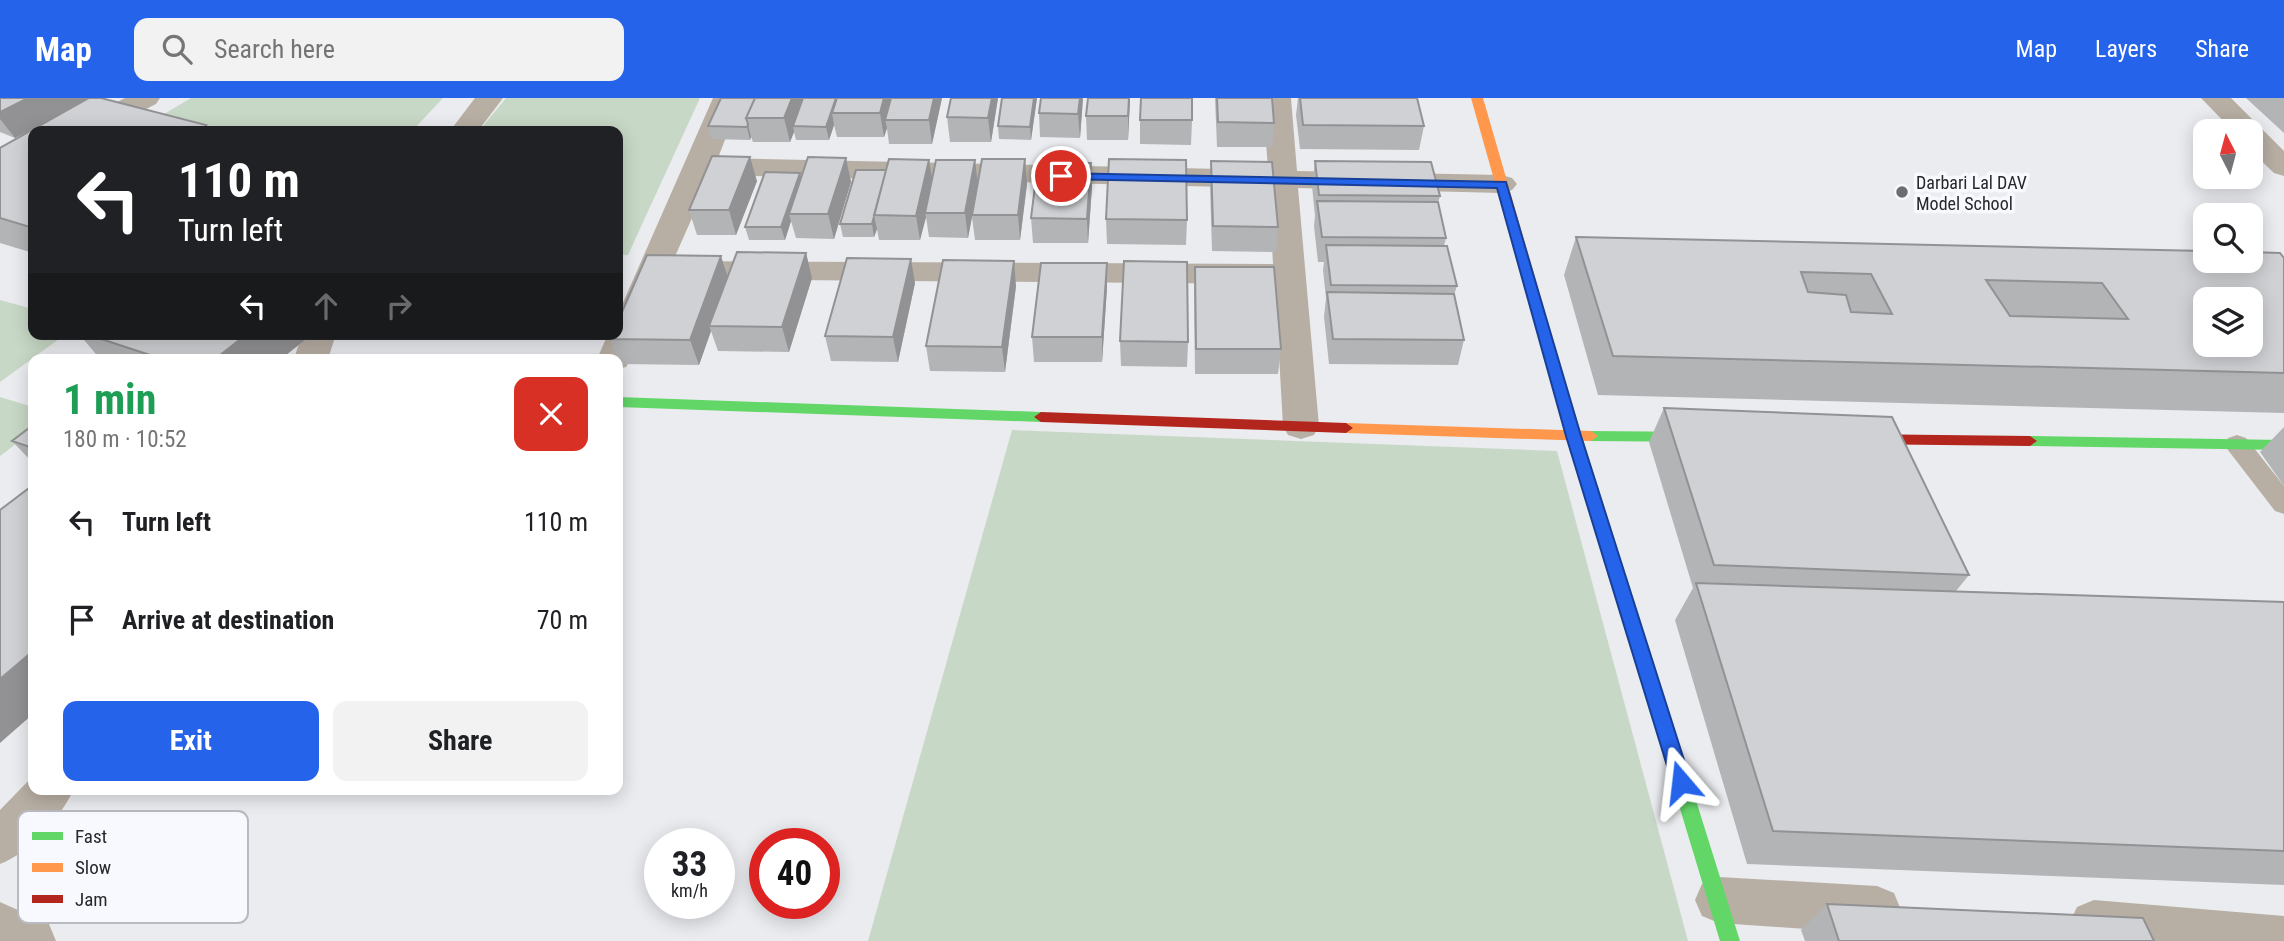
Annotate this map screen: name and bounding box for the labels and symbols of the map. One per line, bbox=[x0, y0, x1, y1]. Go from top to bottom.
north arrow bbox=[2193, 119, 2263, 189]
pin bbox=[1031, 146, 1091, 206]
place label: Darbari Lal DAV Model School bbox=[1916, 172, 2027, 214]
marker: Darbari Lal DAV Model School bbox=[1894, 184, 1910, 200]
position arrow bbox=[1644, 745, 1718, 819]
legend bbox=[18, 811, 248, 923]
text: Fast bbox=[75, 825, 107, 848]
speed limit sign: 40 bbox=[749, 828, 840, 919]
text: Slow bbox=[75, 856, 111, 879]
text: Jam bbox=[75, 888, 108, 911]

